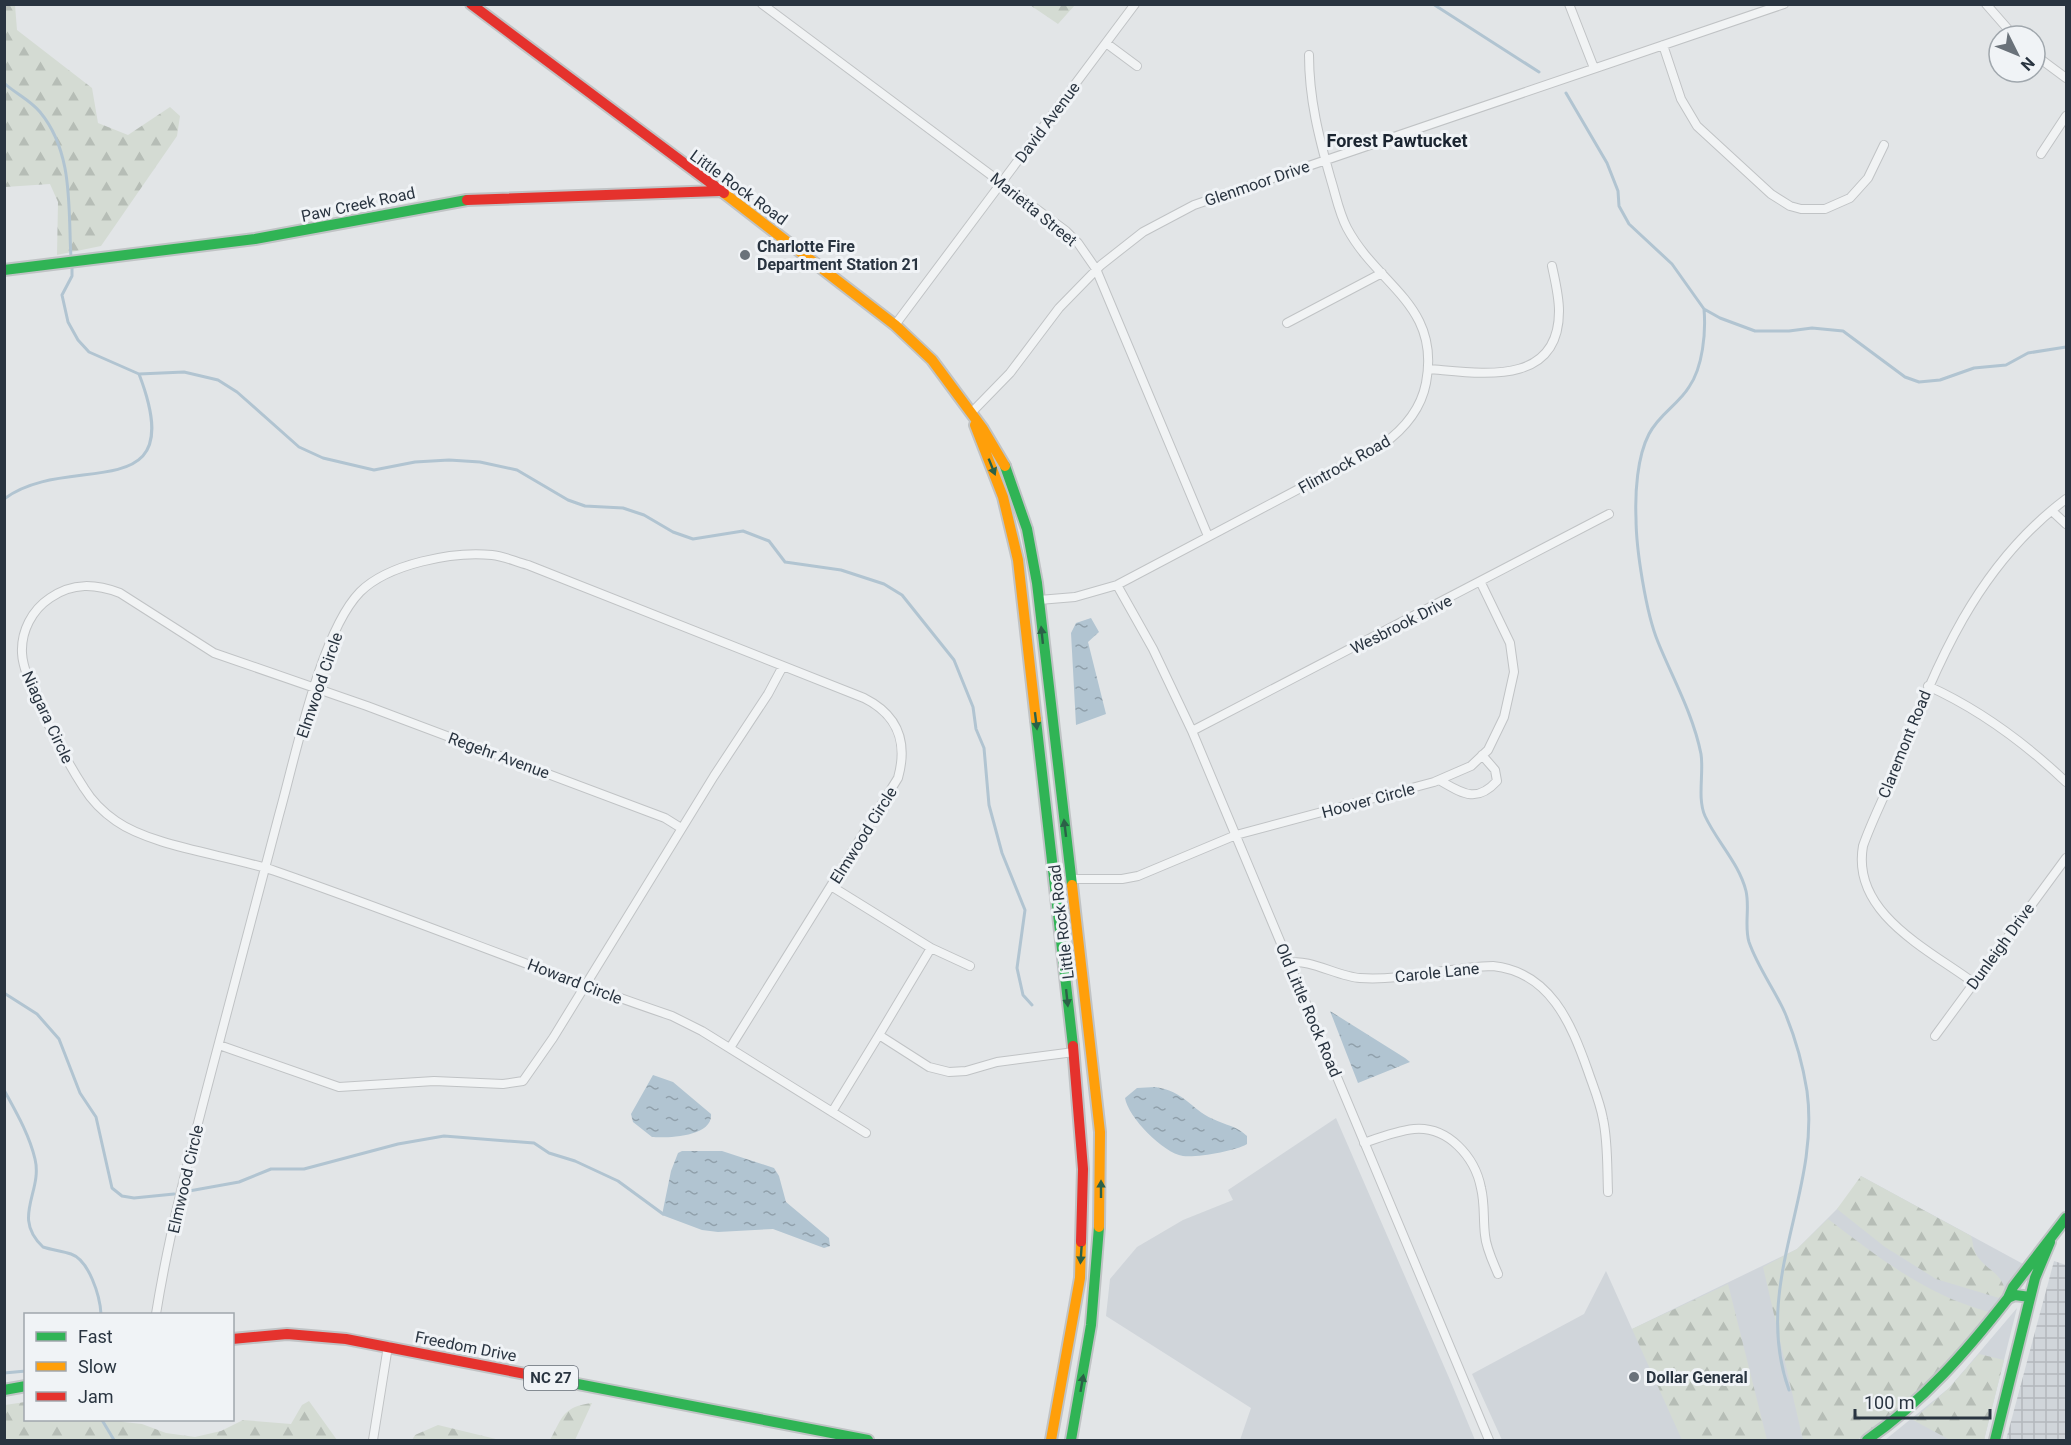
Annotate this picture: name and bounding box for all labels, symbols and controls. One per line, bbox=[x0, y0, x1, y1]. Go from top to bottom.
north arrow bbox=[1987, 24, 2047, 84]
text: N bbox=[2017, 53, 2038, 74]
street label: David Avenue bbox=[1011, 78, 1084, 166]
district label: Forest Pawtucket bbox=[1327, 130, 1467, 151]
street label: Little Rock Road bbox=[686, 146, 791, 229]
street label: Glenmoor Drive bbox=[1202, 157, 1312, 210]
street label: Marietta Street bbox=[987, 169, 1081, 250]
street label: Paw Creek Road bbox=[299, 183, 417, 226]
place label: Charlotte Fire Department Station 21 bbox=[757, 237, 920, 274]
marker: Charlotte Fire Department Station 21 bbox=[738, 248, 752, 262]
street label: Flintrock Road bbox=[1295, 431, 1394, 498]
one-way arrow bbox=[988, 459, 998, 477]
street label: Wesbrook Drive bbox=[1347, 591, 1455, 658]
one-way arrow bbox=[1037, 625, 1047, 644]
street label: Elmwood Circle bbox=[292, 630, 346, 741]
street label: Niagara Circle bbox=[18, 668, 77, 766]
street label: Claremont Road bbox=[1874, 687, 1935, 801]
one-way arrow bbox=[1031, 711, 1040, 730]
street label: Regehr Avenue bbox=[446, 728, 552, 783]
street label: Hoover Circle bbox=[1320, 779, 1417, 822]
street label: Elmwood Circle bbox=[826, 783, 901, 887]
one-way arrow bbox=[1060, 819, 1070, 838]
street label: Little Rock Road bbox=[1045, 863, 1078, 980]
street label: Dunleigh Drive bbox=[1963, 899, 2038, 993]
street label: Old Little Rock Road bbox=[1272, 941, 1345, 1080]
street label: Howard Circle bbox=[525, 955, 625, 1008]
street label: Carole Lane bbox=[1394, 959, 1480, 986]
one-way arrow bbox=[1063, 989, 1072, 1008]
street label: Elmwood Circle bbox=[164, 1123, 207, 1235]
one-way arrow bbox=[1096, 1180, 1106, 1199]
one-way arrow bbox=[1077, 1246, 1086, 1265]
legend bbox=[24, 1313, 234, 1421]
text: Fast bbox=[78, 1326, 113, 1347]
street label: Freedom Drive bbox=[414, 1327, 518, 1366]
text: Slow bbox=[78, 1356, 117, 1377]
road number: NC 27 bbox=[524, 1366, 578, 1390]
place label: Dollar General bbox=[1646, 1368, 1748, 1387]
marker: Dollar General bbox=[1627, 1370, 1641, 1384]
one-way arrow bbox=[1078, 1373, 1087, 1392]
scale bar bbox=[1855, 1382, 1990, 1420]
text: Jam bbox=[78, 1386, 114, 1407]
text: 100 m bbox=[1864, 1392, 1915, 1413]

